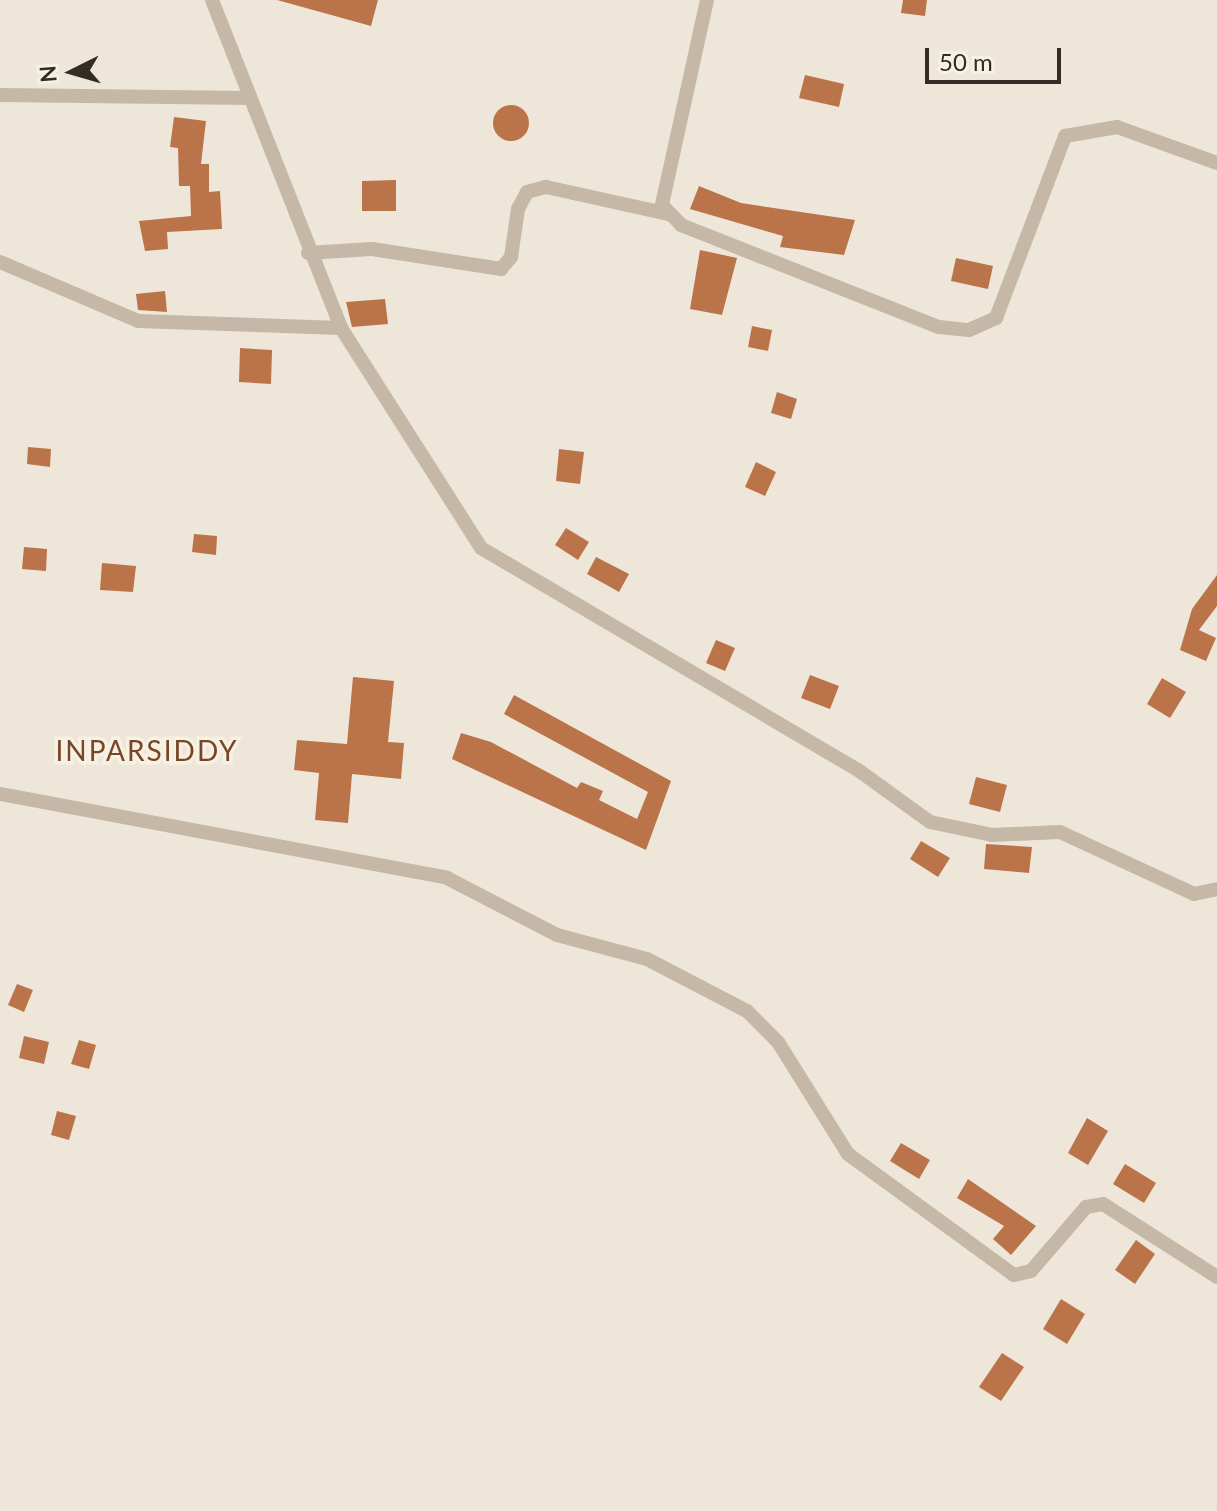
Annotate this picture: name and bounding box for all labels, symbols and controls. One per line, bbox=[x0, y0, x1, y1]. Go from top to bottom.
north arrow bbox=[32, 32, 112, 112]
scale bar bbox=[929, 32, 1065, 82]
text: 50 m bbox=[939, 47, 993, 76]
text: N bbox=[33, 65, 62, 84]
district label: INPARSIDDY bbox=[55, 733, 239, 767]

